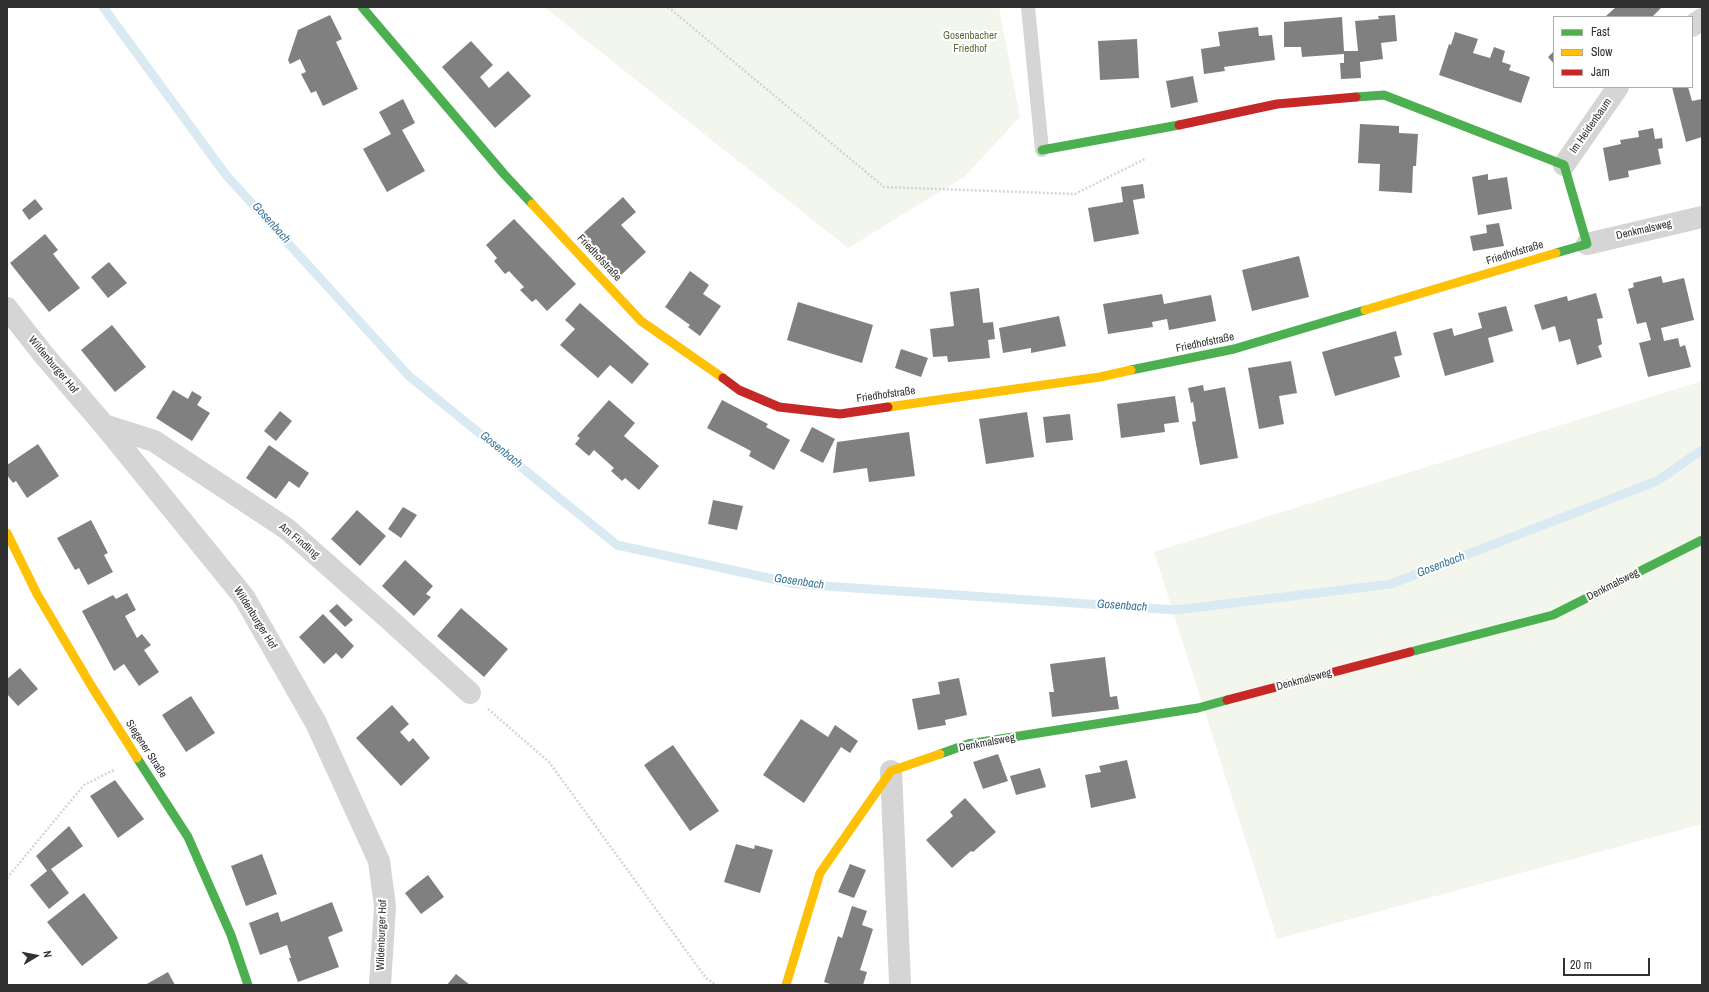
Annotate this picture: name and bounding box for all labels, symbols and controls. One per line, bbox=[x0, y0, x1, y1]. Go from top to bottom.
legend bbox=[1553, 16, 1693, 88]
text: Fast bbox=[1591, 24, 1610, 40]
park label: Gosenbacher Friedhof bbox=[943, 29, 997, 55]
text: Slow bbox=[1591, 44, 1612, 60]
text: Jam bbox=[1591, 64, 1610, 80]
street label: Im Heidenbaum bbox=[1567, 96, 1615, 156]
water label: Gosenbach bbox=[249, 199, 293, 247]
street label: Denkmalsweg bbox=[1615, 217, 1673, 243]
street label: Friedhofstraße bbox=[574, 232, 624, 284]
street label: Friedhofstraße bbox=[1485, 238, 1545, 268]
street label: Friedhofstraße bbox=[1175, 330, 1235, 356]
street label: Wildenburger Hof bbox=[25, 334, 81, 396]
street label: Friedhofstraße bbox=[856, 384, 916, 406]
water label: Gosenbach bbox=[477, 429, 525, 471]
street label: Am Findling bbox=[276, 520, 322, 562]
water label: Gosenbach bbox=[1415, 549, 1467, 581]
street label: Denkmalsweg bbox=[1585, 566, 1641, 604]
water label: Gosenbach bbox=[773, 571, 825, 593]
street label: Wildenburger Hof bbox=[231, 585, 279, 651]
water label: Gosenbach bbox=[1096, 597, 1148, 615]
street label: Denkmalsweg bbox=[1275, 666, 1333, 694]
street label: Siegener Straße bbox=[122, 718, 170, 780]
street label: Denkmalsweg bbox=[958, 731, 1016, 755]
street label: Wildenburger Hof bbox=[374, 899, 390, 971]
north arrow bbox=[16, 936, 56, 976]
text: N bbox=[40, 949, 55, 958]
scale bar bbox=[1565, 950, 1652, 976]
text: 20 m bbox=[1570, 957, 1592, 973]

